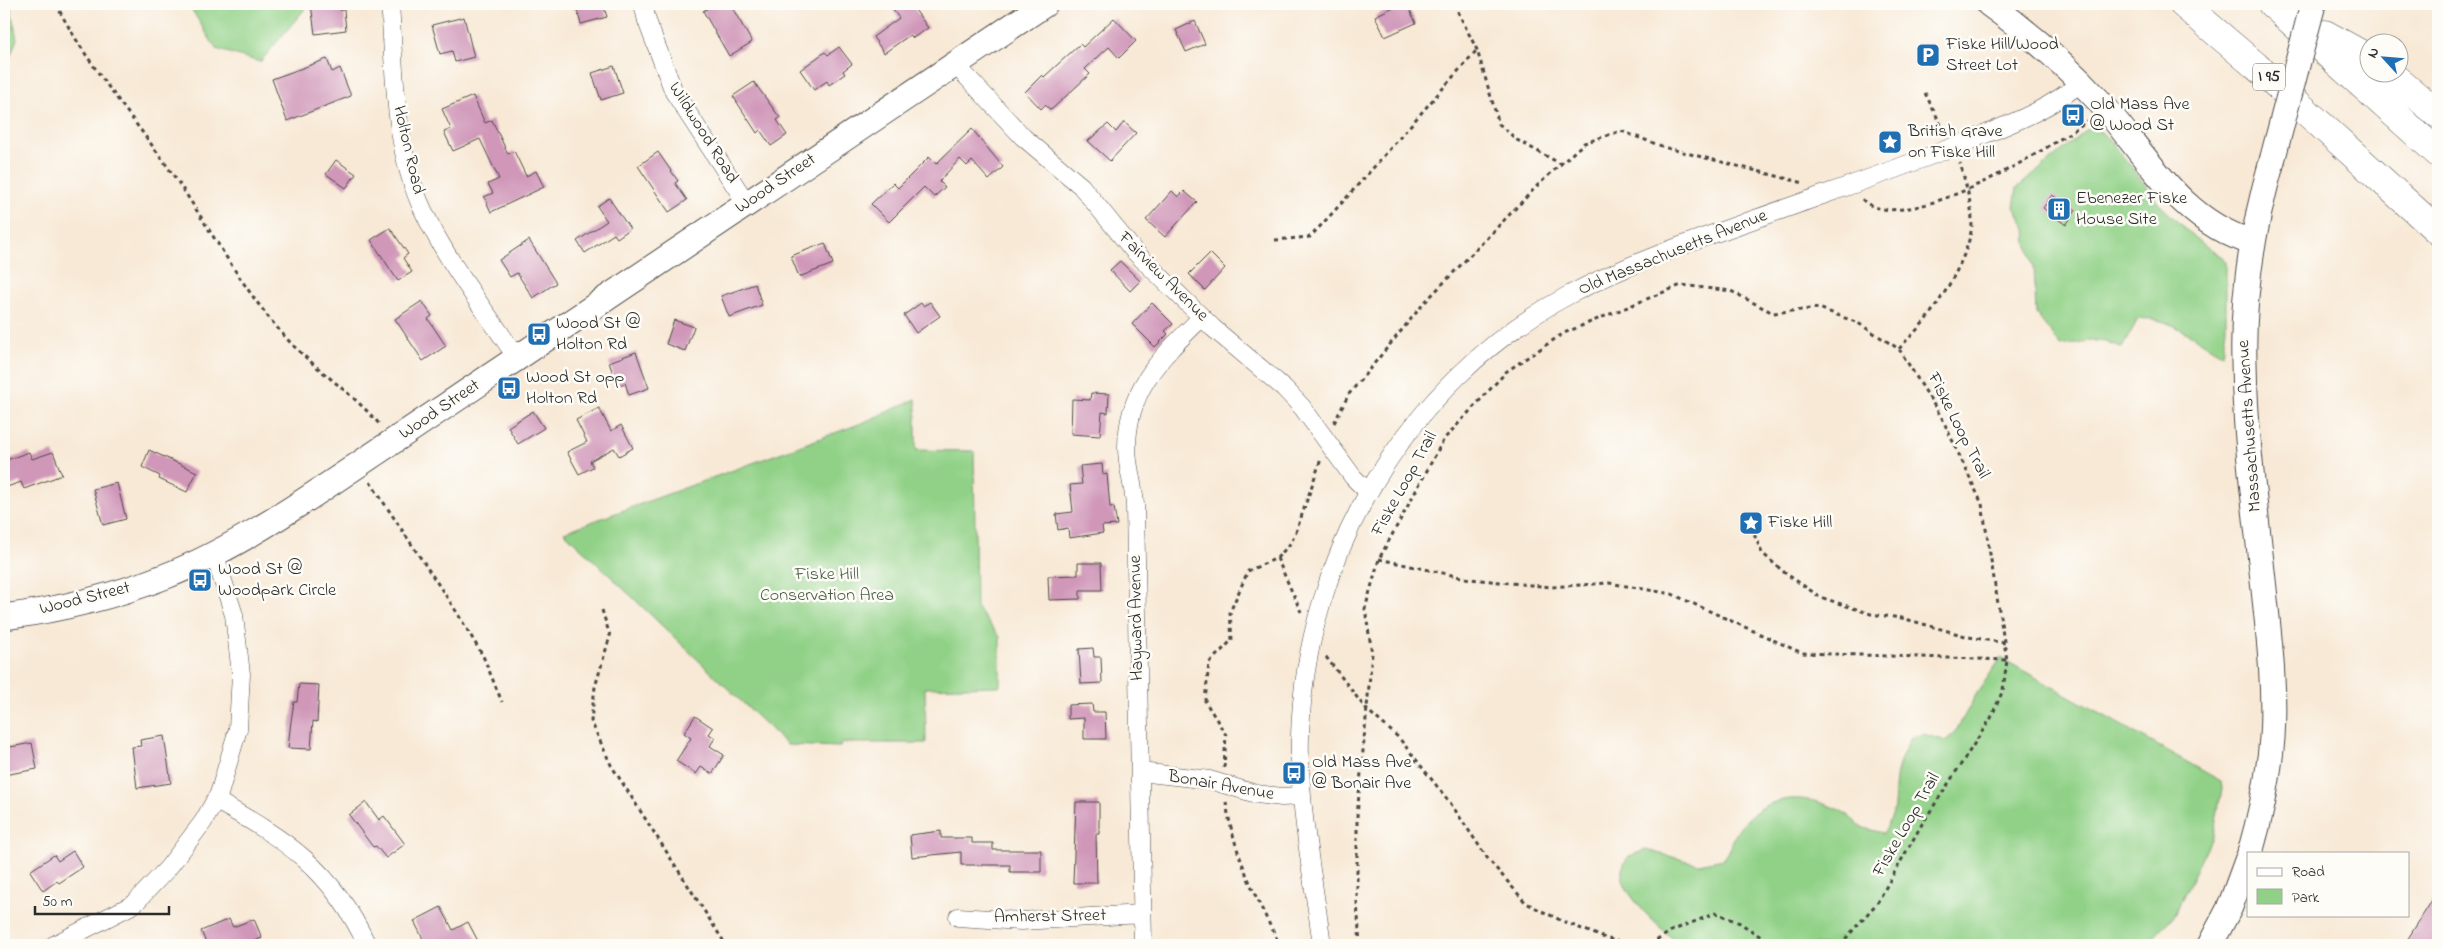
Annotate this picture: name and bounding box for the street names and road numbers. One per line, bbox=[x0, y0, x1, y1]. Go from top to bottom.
road number: I 95 bbox=[2253, 64, 2285, 90]
street label: Wildwood Road bbox=[661, 77, 745, 189]
street label: Holton Road bbox=[385, 103, 431, 197]
street label: Wood Street bbox=[730, 147, 822, 221]
street label: Old Massachusetts Avenue bbox=[1575, 203, 1772, 303]
street label: Fairview Avenue bbox=[1111, 225, 1215, 329]
street label: Massachusetts Avenue bbox=[2231, 338, 2269, 513]
street label: Fiske Loop Trail bbox=[1920, 367, 1996, 484]
street label: Wood Street bbox=[394, 373, 486, 447]
street label: Fiske Loop Trail bbox=[1365, 427, 1445, 542]
street label: Hayward Avenue bbox=[1123, 554, 1151, 681]
street label: Wood Street bbox=[37, 575, 133, 623]
street label: Bonair Avenue bbox=[1165, 764, 1277, 808]
street label: Fiske Loop Trail bbox=[1866, 768, 1947, 883]
street label: Amherst Street bbox=[994, 903, 1106, 931]

